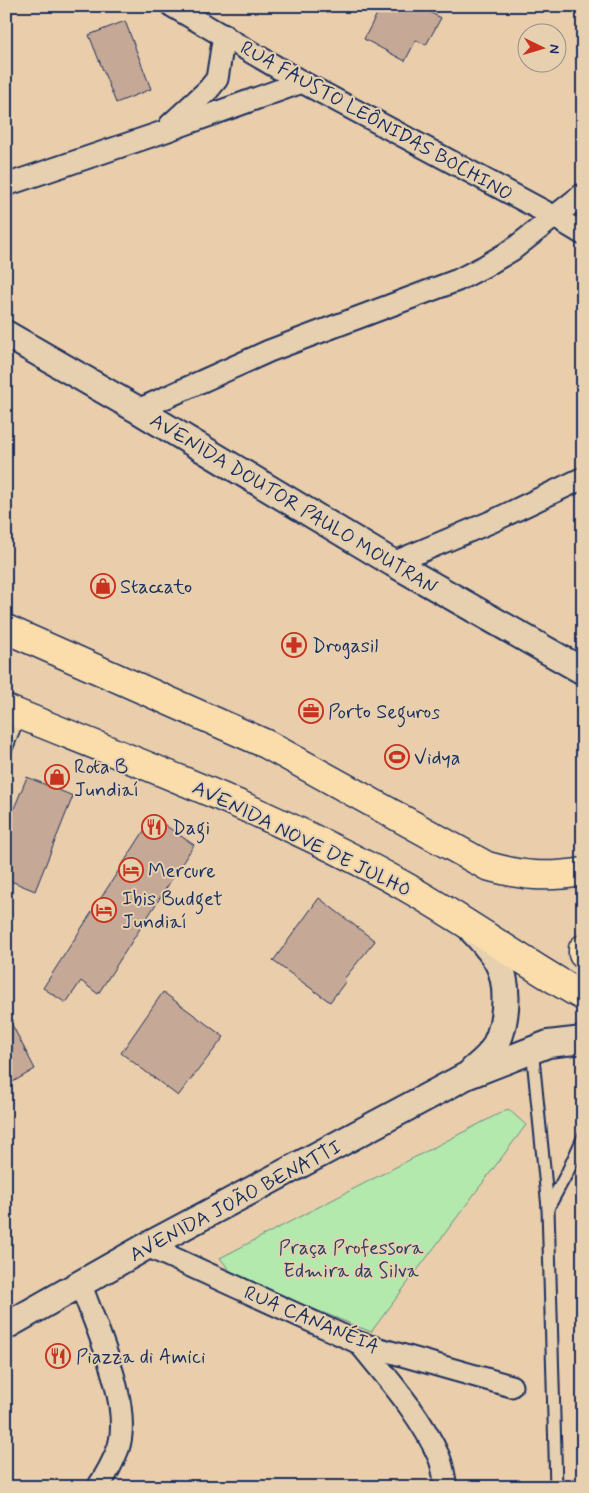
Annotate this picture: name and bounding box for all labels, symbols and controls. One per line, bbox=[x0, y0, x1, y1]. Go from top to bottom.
north arrow bbox=[516, 22, 566, 72]
street label: RUA FAUSTO LEÔNIDAS BOCHINO bbox=[235, 35, 517, 208]
text: N bbox=[545, 44, 563, 54]
street label: AVENIDA DOUTOR PAULO MOUTRAN bbox=[145, 408, 442, 601]
shop icon: Staccato bbox=[90, 573, 116, 599]
place label: Staccato bbox=[120, 574, 192, 601]
pharmacy icon: Drogasil bbox=[281, 632, 307, 658]
place label: Drogasil bbox=[312, 633, 378, 660]
office icon: Porto Seguros bbox=[298, 698, 324, 724]
place label: Porto Seguros bbox=[328, 699, 440, 728]
sports icon: Vidya bbox=[384, 744, 410, 770]
place label: Vidya bbox=[414, 745, 461, 772]
place label: Rota B Jundiaí bbox=[74, 754, 139, 804]
shop icon: Rota B Jundiaí bbox=[44, 764, 70, 790]
street label: AVENIDA NOVE DE JULHO bbox=[187, 775, 415, 904]
restaurant icon: Dagi bbox=[141, 814, 167, 840]
place label: Dagi bbox=[172, 815, 210, 844]
hotel icon: Mercure bbox=[118, 857, 144, 883]
place label: Mercure bbox=[148, 858, 216, 885]
place label: Ibis Budget Jundiaí bbox=[122, 886, 223, 936]
hotel icon: Ibis Budget Jundiaí bbox=[91, 897, 117, 923]
street label: AVENIDA JOÃO BENATTI bbox=[125, 1134, 346, 1269]
park label: Praça Professora Edmira da Silva bbox=[278, 1235, 425, 1285]
street label: RUA CANANÉIA bbox=[240, 1280, 383, 1361]
restaurant icon: Piazza di Amici bbox=[45, 1343, 71, 1369]
place label: Piazza di Amici bbox=[76, 1344, 206, 1371]

